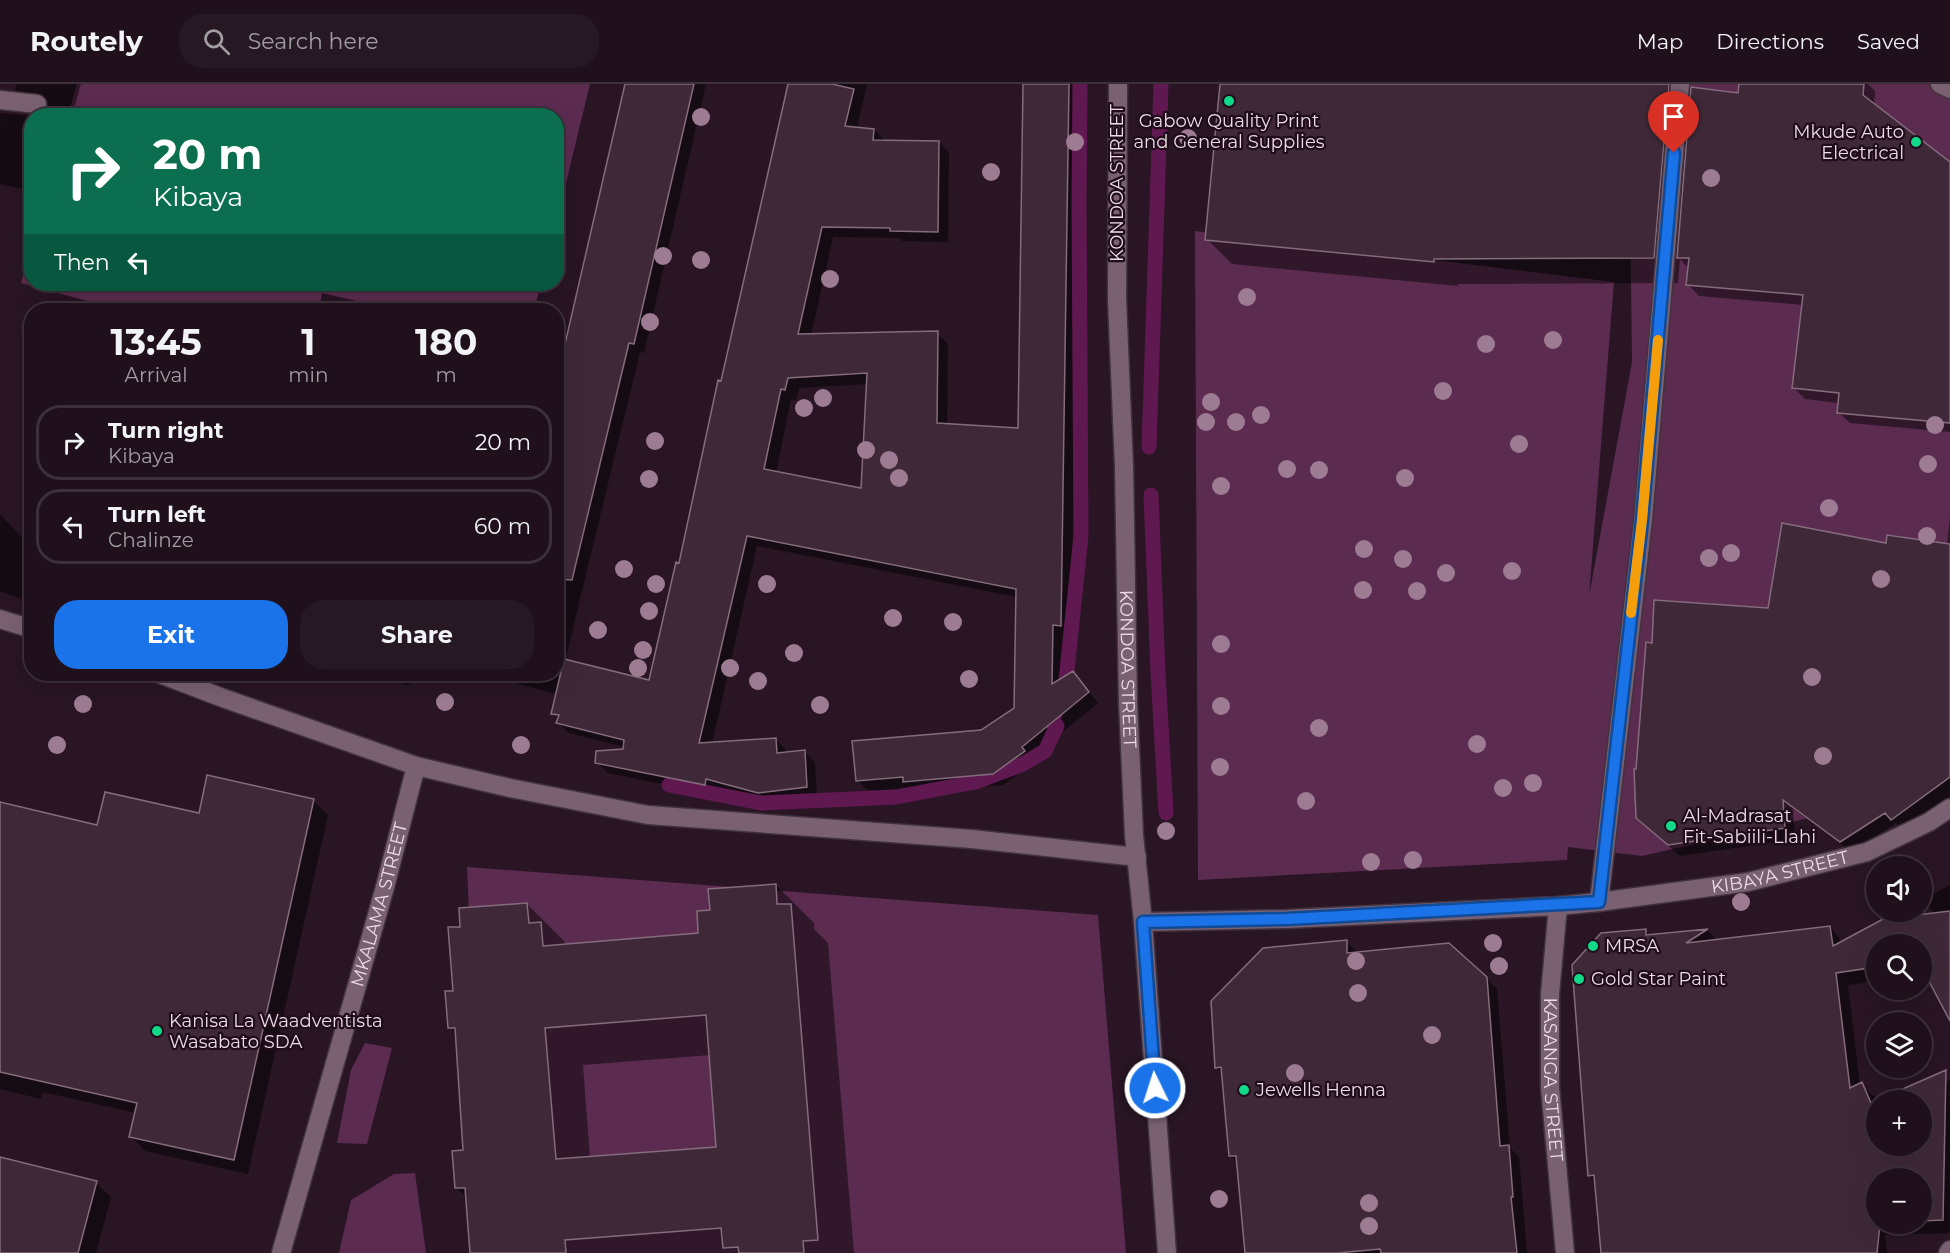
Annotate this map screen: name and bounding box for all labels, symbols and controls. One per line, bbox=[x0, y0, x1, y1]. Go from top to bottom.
search box bbox=[179, 14, 599, 68]
text: Routely bbox=[30, 24, 143, 58]
icon: search bbox=[200, 25, 233, 58]
text: Search here bbox=[248, 28, 379, 55]
text: Map bbox=[1637, 29, 1683, 54]
text: Directions bbox=[1716, 29, 1824, 54]
text: Saved bbox=[1857, 29, 1920, 54]
pin bbox=[1648, 91, 1699, 153]
marker: Gabow Quality Print and General Supplies bbox=[1222, 94, 1236, 108]
icon: arrive bbox=[1657, 100, 1690, 133]
street label: KONDOA STREET bbox=[1106, 103, 1128, 262]
place label: Gabow Quality Print and General Supplies bbox=[1133, 110, 1325, 153]
place label: Mkude Auto Electrical bbox=[1793, 121, 1904, 164]
text: 20 m bbox=[153, 128, 262, 180]
icon: right bbox=[54, 132, 132, 210]
marker: Mkude Auto Electrical bbox=[1909, 135, 1923, 149]
text: Kibaya bbox=[153, 180, 243, 213]
icon: left bbox=[122, 246, 155, 279]
text: Then bbox=[54, 249, 110, 276]
text: 13:45 bbox=[111, 320, 202, 364]
text: 1 bbox=[301, 320, 315, 364]
text: 180 bbox=[415, 320, 477, 364]
text: Arrival bbox=[125, 363, 188, 387]
text: min bbox=[288, 363, 328, 387]
text: m bbox=[436, 363, 457, 387]
text: Turn right bbox=[108, 417, 223, 444]
icon: right bbox=[57, 426, 90, 459]
text: 20 m bbox=[475, 429, 531, 456]
text: Kibaya bbox=[108, 444, 175, 468]
text: Turn left bbox=[108, 501, 206, 528]
icon: left bbox=[57, 510, 90, 543]
text: 60 m bbox=[474, 513, 531, 540]
text: Chalinze bbox=[108, 528, 194, 552]
street label: KONDOA STREET bbox=[1115, 590, 1141, 749]
button: Exit bbox=[54, 600, 288, 669]
button: Share bbox=[300, 600, 534, 669]
place label: Al-Madrasat Fit-Sabiili-Llahi bbox=[1683, 805, 1816, 848]
street label: MKALAMA STREET bbox=[346, 819, 412, 989]
marker: Al-Madrasat Fit-Sabiili-Llahi bbox=[1664, 819, 1678, 833]
street label: KIBAYA STREET bbox=[1710, 846, 1852, 898]
map controls bbox=[1866, 856, 1932, 1234]
button: sound bbox=[1866, 856, 1932, 922]
button: search bbox=[1866, 934, 1932, 1000]
place label: MRSA bbox=[1605, 935, 1659, 957]
marker: MRSA bbox=[1586, 939, 1600, 953]
place label: Gold Star Paint bbox=[1591, 968, 1726, 990]
marker: Gold Star Paint bbox=[1572, 972, 1586, 986]
street label: KASANGA STREET bbox=[1539, 998, 1568, 1163]
place label: Kanisa La Waadventista Wasabato SDA bbox=[169, 1010, 383, 1053]
button: layers bbox=[1866, 1012, 1932, 1078]
marker: Kanisa La Waadventista Wasabato SDA bbox=[150, 1024, 164, 1038]
position arrow bbox=[1123, 1056, 1187, 1120]
place label: Jewells Henna bbox=[1255, 1079, 1386, 1101]
marker: Jewells Henna bbox=[1237, 1083, 1251, 1097]
button: + bbox=[1866, 1090, 1932, 1156]
button: − bbox=[1866, 1168, 1932, 1234]

